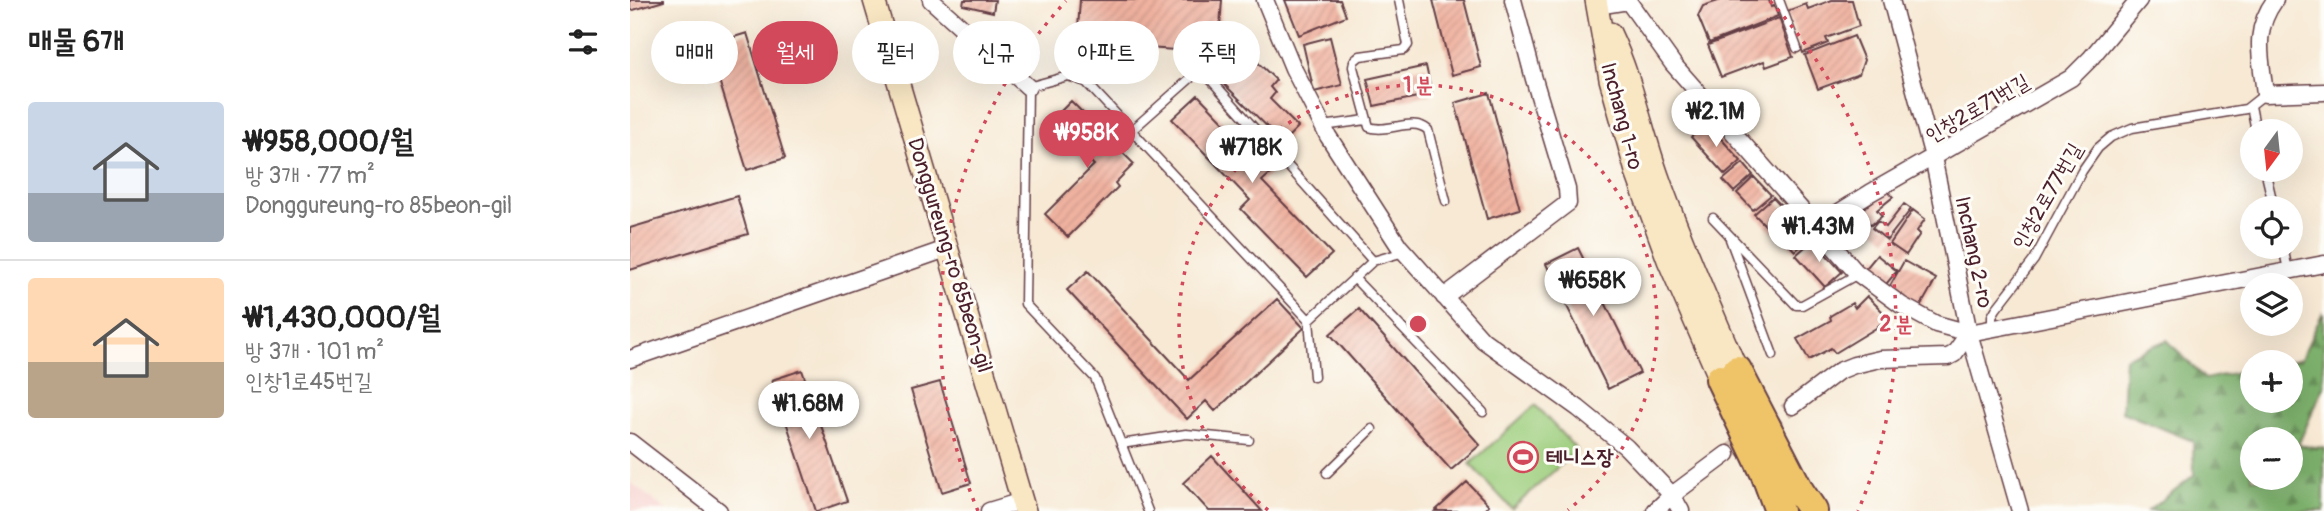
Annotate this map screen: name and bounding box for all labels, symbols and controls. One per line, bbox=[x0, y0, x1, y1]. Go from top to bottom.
chip: 매매 bbox=[651, 21, 738, 84]
chip: 월세 bbox=[752, 21, 838, 84]
chip: 필터 bbox=[852, 21, 939, 84]
chip: 신규 bbox=[953, 21, 1040, 84]
chip: 아파트 bbox=[1054, 21, 1159, 84]
chip: 주택 bbox=[1173, 21, 1260, 84]
text: 매물 6개 bbox=[28, 23, 124, 60]
icon: filters bbox=[564, 23, 602, 61]
street label: Inchang 1-ro bbox=[1594, 60, 1649, 173]
street label: 인창2로71번길 bbox=[1920, 68, 2034, 149]
text: 1 분 bbox=[1403, 72, 1433, 99]
pin: ₩2.1M bbox=[1667, 90, 1765, 149]
text: ₩2.1M bbox=[1687, 97, 1745, 126]
pin: ₩958K bbox=[1038, 110, 1136, 170]
text: ₩958K bbox=[1055, 118, 1119, 147]
north arrow bbox=[2240, 119, 2303, 182]
map controls bbox=[2240, 119, 2303, 490]
text: ₩958,000/월 bbox=[245, 123, 414, 160]
pin: ₩718K bbox=[1203, 125, 1301, 185]
icon: home bbox=[84, 130, 168, 214]
text: ₩718K bbox=[1222, 133, 1282, 162]
street label: Donggureung-ro 85beon-gil bbox=[901, 135, 998, 376]
street label: 인창2로77번길 bbox=[2006, 138, 2089, 254]
text: 방 3개 · 77 m² bbox=[245, 161, 375, 190]
text: Donggureung-ro 85beon-gil bbox=[245, 191, 512, 220]
street label: Inchang 2-ro bbox=[1949, 194, 1999, 310]
button: locate bbox=[2240, 196, 2303, 259]
pin: ₩1.43M bbox=[1762, 204, 1876, 264]
text: ₩1.43M bbox=[1784, 212, 1854, 241]
pin: ₩658K bbox=[1544, 258, 1642, 318]
text: ₩658K bbox=[1560, 266, 1626, 295]
button: layers bbox=[2240, 273, 2303, 336]
text: ₩1,430,000/월 bbox=[245, 299, 441, 336]
icon: home bbox=[84, 306, 168, 390]
text: 2 분 bbox=[1879, 311, 1913, 338]
centre of rings bbox=[1406, 312, 1430, 336]
text: 방 3개 · 101 m² bbox=[245, 337, 384, 366]
button: + bbox=[2240, 350, 2303, 413]
text: 인창1로45번길 bbox=[245, 367, 372, 396]
pin: ₩1.68M bbox=[752, 382, 866, 441]
text: ₩1.68M bbox=[774, 389, 844, 418]
button: − bbox=[2240, 427, 2303, 490]
sports icon: 테니스장 bbox=[1506, 440, 1540, 474]
place label: 테니스장 bbox=[1546, 444, 1614, 471]

